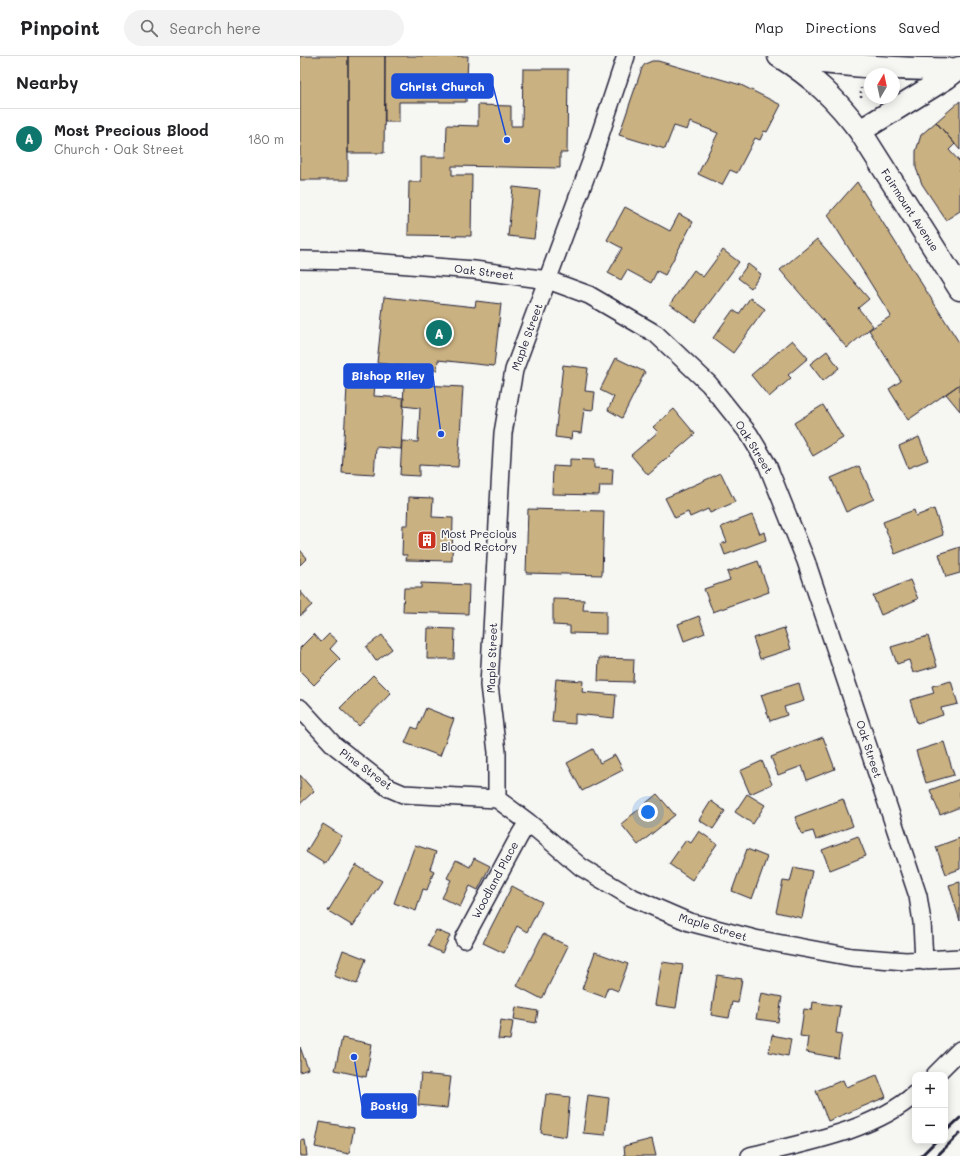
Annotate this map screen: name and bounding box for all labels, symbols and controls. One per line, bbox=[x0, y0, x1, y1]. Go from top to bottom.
search box bbox=[124, 10, 404, 46]
text: Pinpoint bbox=[20, 15, 100, 40]
icon: search bbox=[138, 17, 160, 39]
text: Search here bbox=[170, 18, 261, 38]
text: Map bbox=[755, 18, 783, 37]
text: Directions bbox=[805, 18, 876, 37]
text: Saved bbox=[898, 18, 940, 37]
north arrow bbox=[864, 68, 900, 104]
text: Nearby bbox=[16, 71, 78, 93]
callout: Christ Church bbox=[392, 74, 493, 98]
text: Christ Church bbox=[399, 78, 485, 94]
text: Most Precious Blood bbox=[54, 120, 208, 140]
text: A bbox=[24, 130, 34, 147]
text: 180 m bbox=[248, 130, 284, 147]
text: Church · Oak Street bbox=[54, 140, 184, 157]
street label: Fairmount Avenue bbox=[878, 166, 943, 254]
street label: Oak Street bbox=[453, 260, 515, 283]
street label: Maple Street bbox=[507, 301, 546, 373]
pin: A bbox=[426, 318, 452, 348]
callout: Bishop Riley bbox=[344, 364, 433, 388]
text: Bishop Riley bbox=[351, 367, 425, 383]
street label: Oak Street bbox=[732, 417, 777, 476]
place label: Most Precious Blood Rectory bbox=[441, 526, 517, 554]
building icon: Most Precious Blood Rectory bbox=[416, 529, 438, 551]
street label: Maple Street bbox=[483, 622, 500, 693]
street label: Oak Street bbox=[853, 718, 886, 780]
street label: Pine Street bbox=[337, 744, 396, 793]
your location bbox=[638, 802, 658, 822]
street label: Woodland Place bbox=[468, 838, 521, 921]
street label: Maple Street bbox=[677, 909, 749, 944]
map controls bbox=[912, 1072, 948, 1144]
button: + bbox=[912, 1072, 948, 1108]
callout: Bostig bbox=[362, 1094, 416, 1118]
text: Bostig bbox=[370, 1097, 408, 1113]
button: − bbox=[912, 1108, 948, 1144]

